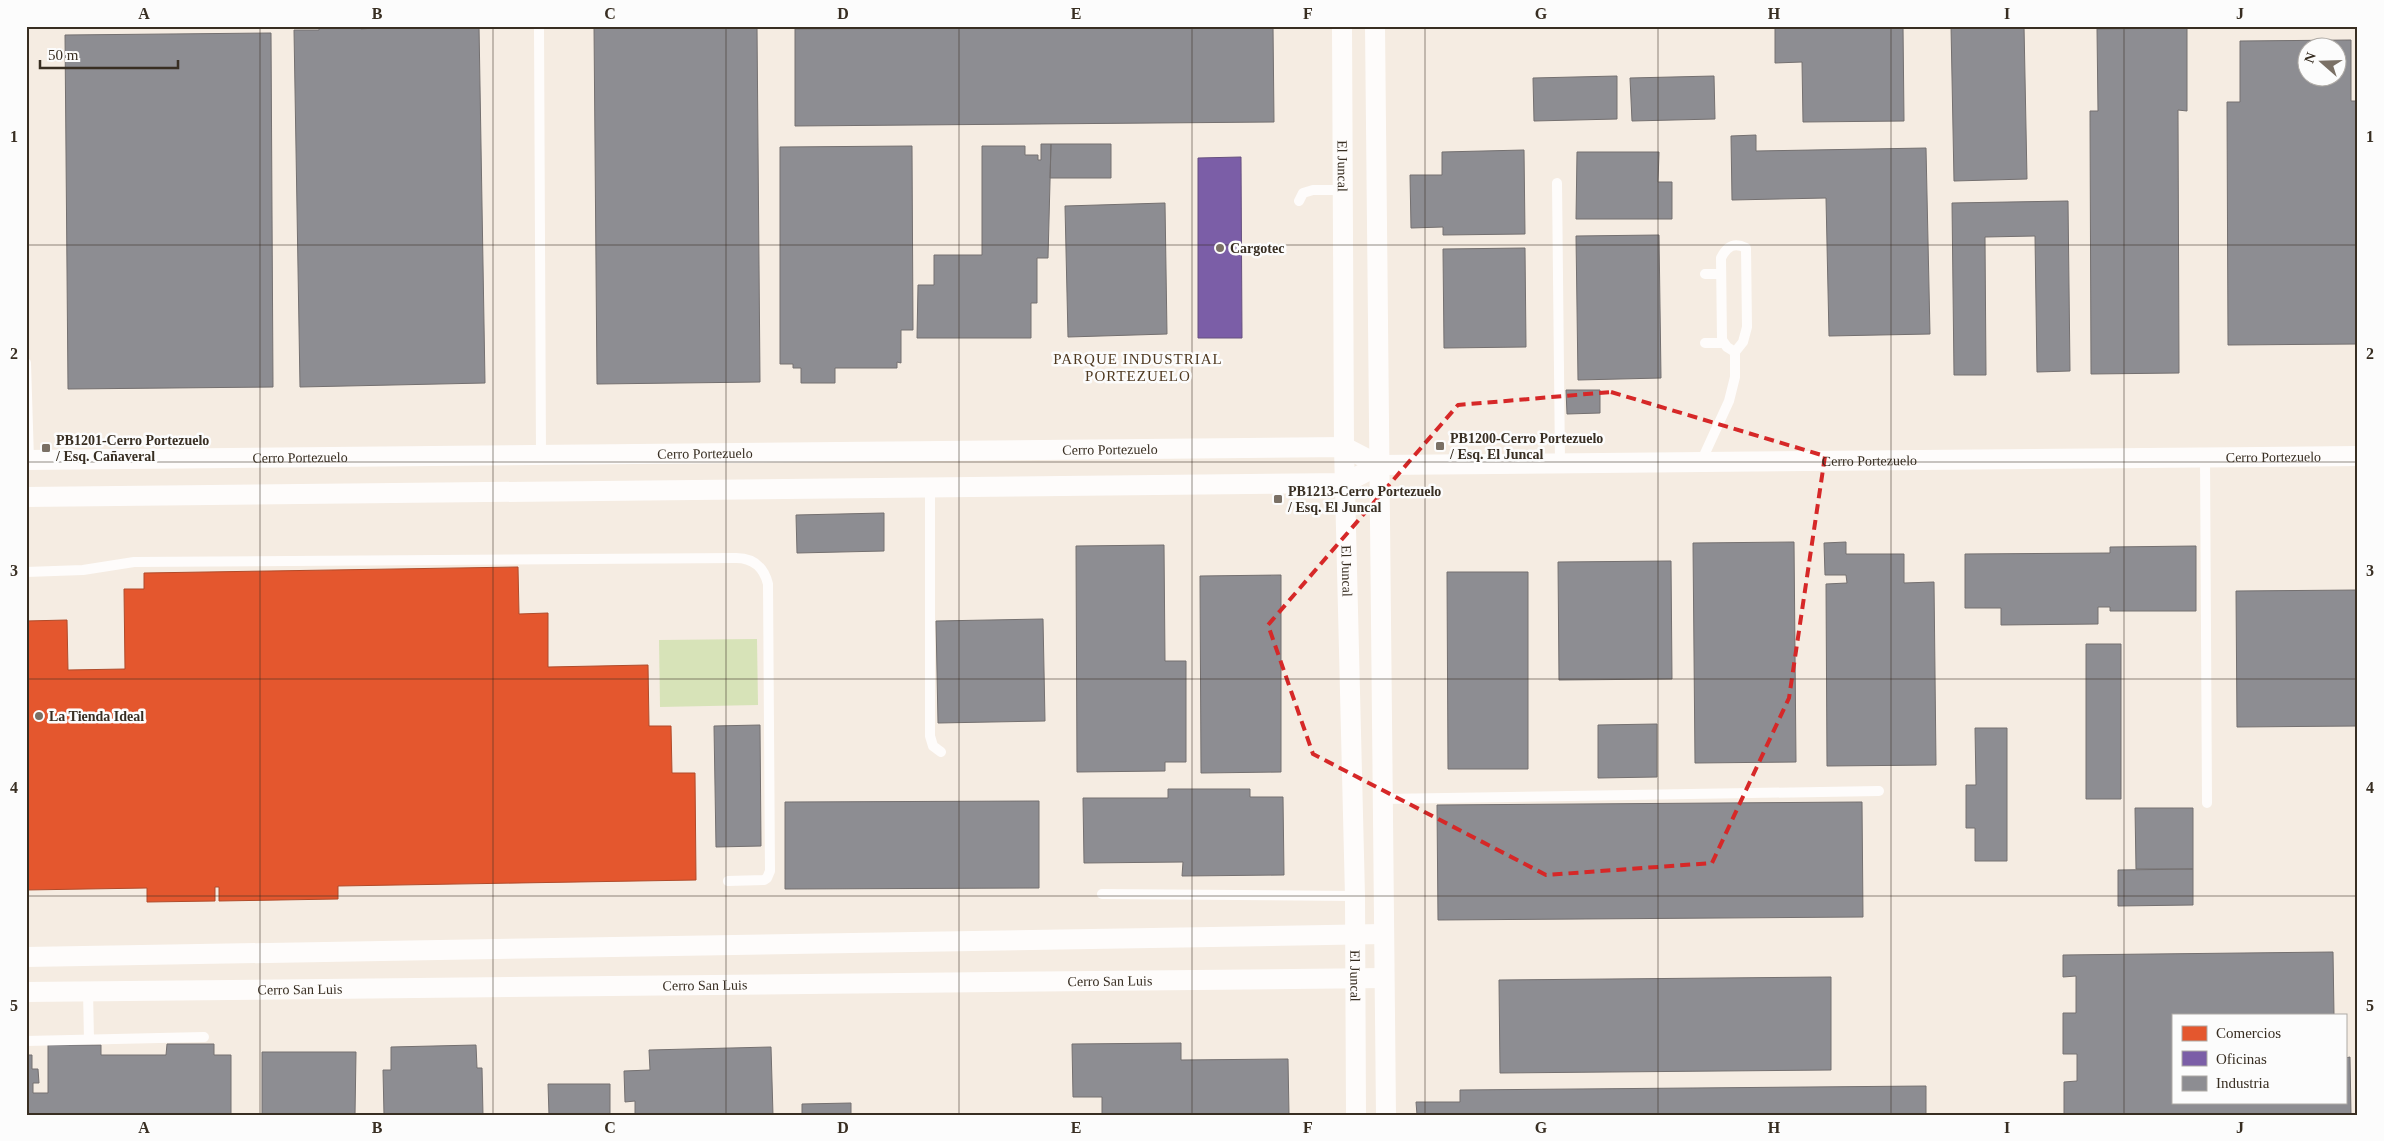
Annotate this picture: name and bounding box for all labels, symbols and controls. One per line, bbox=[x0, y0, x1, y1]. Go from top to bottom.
text: A bbox=[138, 5, 150, 22]
text: B bbox=[372, 5, 383, 22]
text: C bbox=[604, 5, 616, 22]
text: D bbox=[837, 5, 849, 22]
text: E bbox=[1071, 5, 1081, 22]
text: F bbox=[1303, 5, 1313, 22]
text: G bbox=[1535, 5, 1548, 22]
text: H bbox=[1768, 5, 1781, 22]
text: I bbox=[2004, 5, 2010, 22]
text: J bbox=[2236, 5, 2244, 22]
scale bar bbox=[40, 38, 178, 70]
north arrow bbox=[2296, 38, 2346, 88]
text: 50 m bbox=[48, 47, 79, 63]
text: N bbox=[2301, 50, 2319, 65]
text: 1 bbox=[10, 128, 18, 145]
text: 1 bbox=[2366, 128, 2374, 145]
street label: El Juncal bbox=[1335, 140, 1350, 192]
place label: Cargotec bbox=[1230, 241, 1284, 256]
marker: Cargotec bbox=[1214, 242, 1226, 254]
text: 2 bbox=[10, 345, 18, 362]
text: 2 bbox=[2366, 345, 2374, 362]
district label: PARQUE INDUSTRIAL PORTEZUELO bbox=[1053, 351, 1223, 384]
place label: PB1200-Cerro Portezuelo / Esq. El Juncal bbox=[1449, 431, 1603, 462]
place label: PB1201-Cerro Portezuelo / Esq. Cañaveral bbox=[55, 433, 209, 464]
marker: PB1200-Cerro Portezuelo / Esq. El Juncal bbox=[1434, 440, 1446, 452]
street label: Cerro Portezuelo bbox=[1062, 441, 1158, 457]
marker: PB1201-Cerro Portezuelo / Esq. Cañaveral bbox=[40, 442, 52, 454]
street label: Cerro Portezuelo bbox=[657, 445, 753, 461]
street label: Cerro Portezuelo bbox=[252, 449, 348, 465]
street label: Cerro Portezuelo bbox=[2226, 449, 2321, 465]
street label: Cerro Portezuelo bbox=[1822, 453, 1917, 468]
place label: PB1213-Cerro Portezuelo / Esq. El Juncal bbox=[1287, 484, 1441, 515]
marker: PB1213-Cerro Portezuelo / Esq. El Juncal bbox=[1272, 493, 1284, 505]
street label: El Juncal bbox=[1339, 545, 1355, 597]
text: 3 bbox=[10, 562, 18, 579]
text: 3 bbox=[2366, 562, 2374, 579]
place label: La Tienda Ideal bbox=[49, 709, 144, 724]
marker: La Tienda Ideal bbox=[33, 710, 45, 722]
text: 4 bbox=[10, 779, 18, 796]
text: 4 bbox=[2366, 779, 2374, 796]
street label: El Juncal bbox=[1348, 950, 1363, 1002]
street label: Cerro San Luis bbox=[1067, 973, 1152, 989]
street label: Cerro San Luis bbox=[662, 977, 747, 993]
street label: Cerro San Luis bbox=[257, 981, 342, 997]
text: 5 bbox=[10, 997, 18, 1014]
text: 5 bbox=[2366, 997, 2374, 1014]
legend bbox=[2172, 1014, 2346, 1104]
text: Comercios bbox=[2216, 1025, 2281, 1041]
text: Oficinas bbox=[2216, 1051, 2267, 1067]
text: Industria bbox=[2216, 1075, 2270, 1091]
text: A bbox=[138, 1119, 150, 1136]
text: B bbox=[372, 1119, 383, 1136]
text: C bbox=[604, 1119, 616, 1136]
text: D bbox=[837, 1119, 849, 1136]
text: E bbox=[1071, 1119, 1081, 1136]
text: F bbox=[1303, 1119, 1313, 1136]
text: G bbox=[1535, 1119, 1548, 1136]
text: H bbox=[1768, 1119, 1781, 1136]
text: I bbox=[2004, 1119, 2010, 1136]
text: J bbox=[2236, 1119, 2244, 1136]

